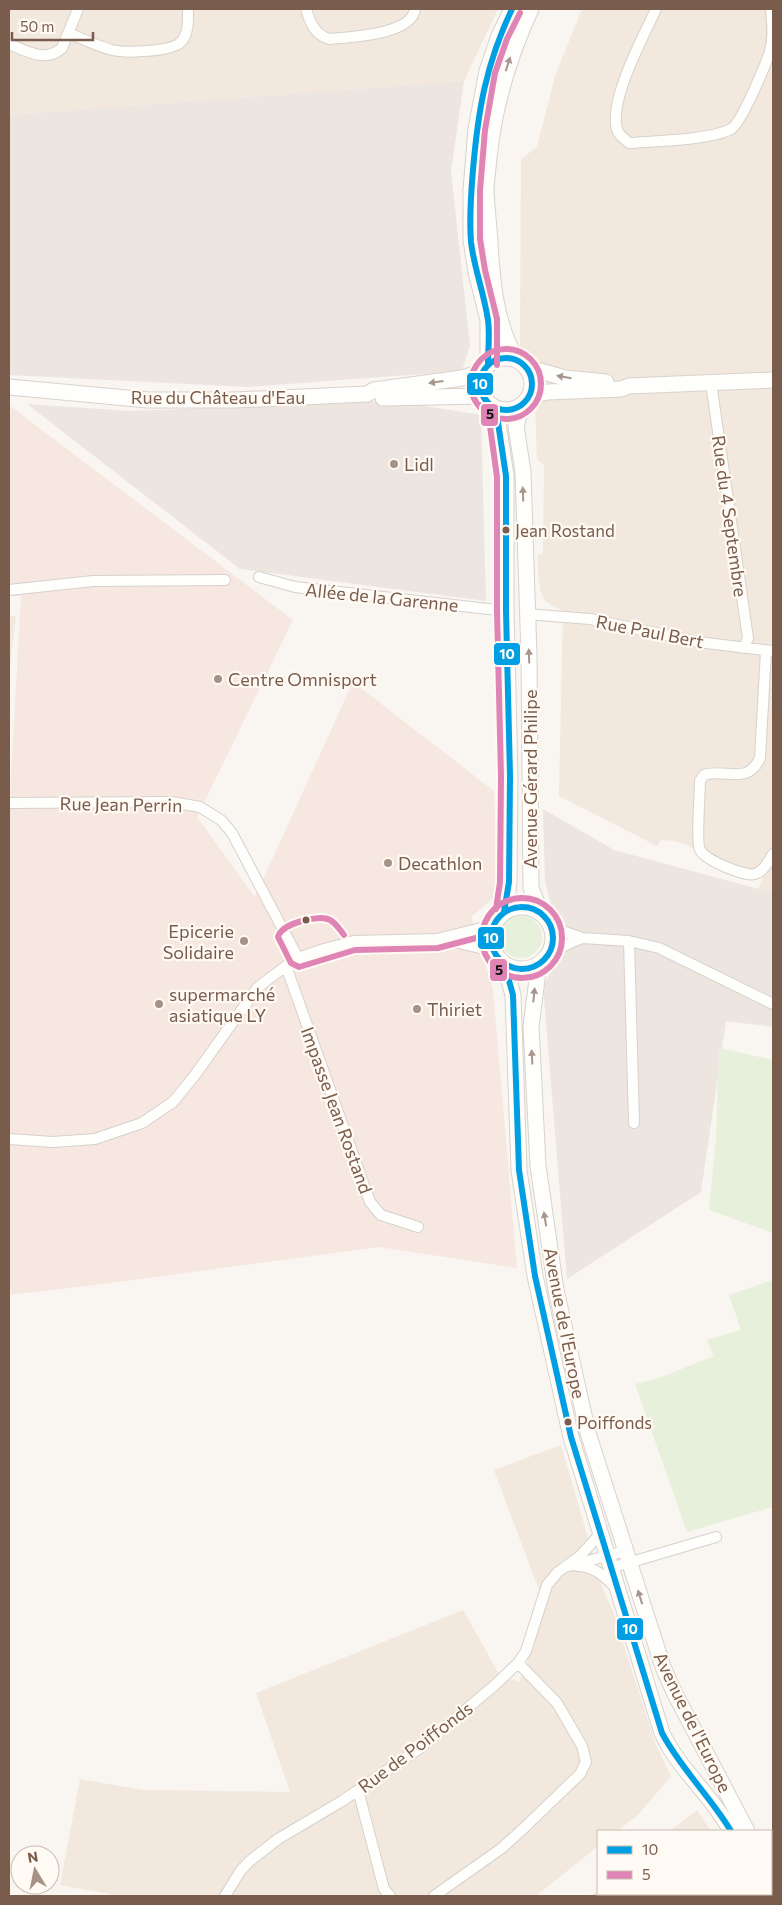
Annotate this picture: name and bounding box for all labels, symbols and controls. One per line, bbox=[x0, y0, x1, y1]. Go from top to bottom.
scale bar bbox=[12, 10, 94, 42]
text: 50 m bbox=[20, 17, 54, 35]
one-way arrow bbox=[505, 57, 513, 72]
line badge: 10 bbox=[466, 372, 494, 396]
one-way arrow bbox=[555, 372, 571, 380]
text: 10 bbox=[472, 375, 488, 392]
one-way arrow bbox=[428, 378, 444, 386]
street label: Rue du Château d'Eau bbox=[131, 386, 305, 408]
line badge: 5 bbox=[480, 403, 499, 427]
text: 5 bbox=[486, 405, 494, 422]
street label: Rue du 4 Septembre bbox=[708, 434, 752, 598]
place label: Lidl bbox=[404, 453, 434, 475]
marker: Lidl bbox=[388, 458, 400, 470]
one-way arrow bbox=[519, 486, 527, 502]
place label: Jean Rostand bbox=[515, 520, 615, 541]
marker: Jean Rostand bbox=[501, 525, 511, 535]
street label: Allée de la Garenne bbox=[304, 578, 460, 616]
street label: Rue Paul Bert bbox=[594, 610, 706, 652]
line badge: 10 bbox=[493, 642, 521, 666]
text: 10 bbox=[499, 645, 515, 662]
one-way arrow bbox=[524, 648, 532, 664]
place label: Centre Omnisport bbox=[228, 668, 377, 690]
marker: Centre Omnisport bbox=[212, 673, 224, 685]
street label: Avenue Gérard Philipe bbox=[519, 690, 541, 868]
street label: Rue Jean Perrin bbox=[59, 792, 183, 816]
place label: Decathlon bbox=[398, 852, 482, 874]
marker: Decathlon bbox=[382, 857, 394, 869]
unlabelled marker bbox=[301, 915, 311, 925]
place label: Epicerie Solidaire bbox=[163, 920, 234, 963]
line badge: 10 bbox=[477, 926, 505, 950]
text: 10 bbox=[483, 929, 499, 946]
marker: Epicerie Solidaire bbox=[238, 935, 250, 947]
line badge: 5 bbox=[489, 958, 508, 982]
text: 5 bbox=[495, 961, 503, 978]
place label: supermarché asiatique LY bbox=[169, 983, 275, 1026]
one-way arrow bbox=[530, 987, 538, 1003]
marker: supermarché asiatique LY bbox=[153, 998, 165, 1010]
place label: Thiriet bbox=[427, 998, 482, 1020]
marker: Thiriet bbox=[411, 1003, 423, 1015]
street label: Impasse Jean Rostand bbox=[297, 1024, 377, 1196]
one-way arrow bbox=[527, 1049, 535, 1065]
one-way arrow bbox=[541, 1211, 549, 1227]
street label: Avenue de l'Europe bbox=[540, 1246, 590, 1400]
place label: Poiffonds bbox=[577, 1412, 652, 1433]
marker: Poiffonds bbox=[563, 1417, 573, 1427]
one-way arrow bbox=[635, 1589, 643, 1604]
line badge: 10 bbox=[616, 1617, 644, 1641]
text: 10 bbox=[622, 1620, 638, 1637]
street label: Avenue de l'Europe bbox=[649, 1648, 737, 1796]
street label: Rue de Poiffonds bbox=[353, 1697, 477, 1797]
legend bbox=[597, 1830, 772, 1895]
text: 10 bbox=[642, 1840, 658, 1858]
north arrow bbox=[10, 1845, 60, 1895]
text: N bbox=[26, 1847, 39, 1866]
text: 5 bbox=[642, 1865, 651, 1883]

